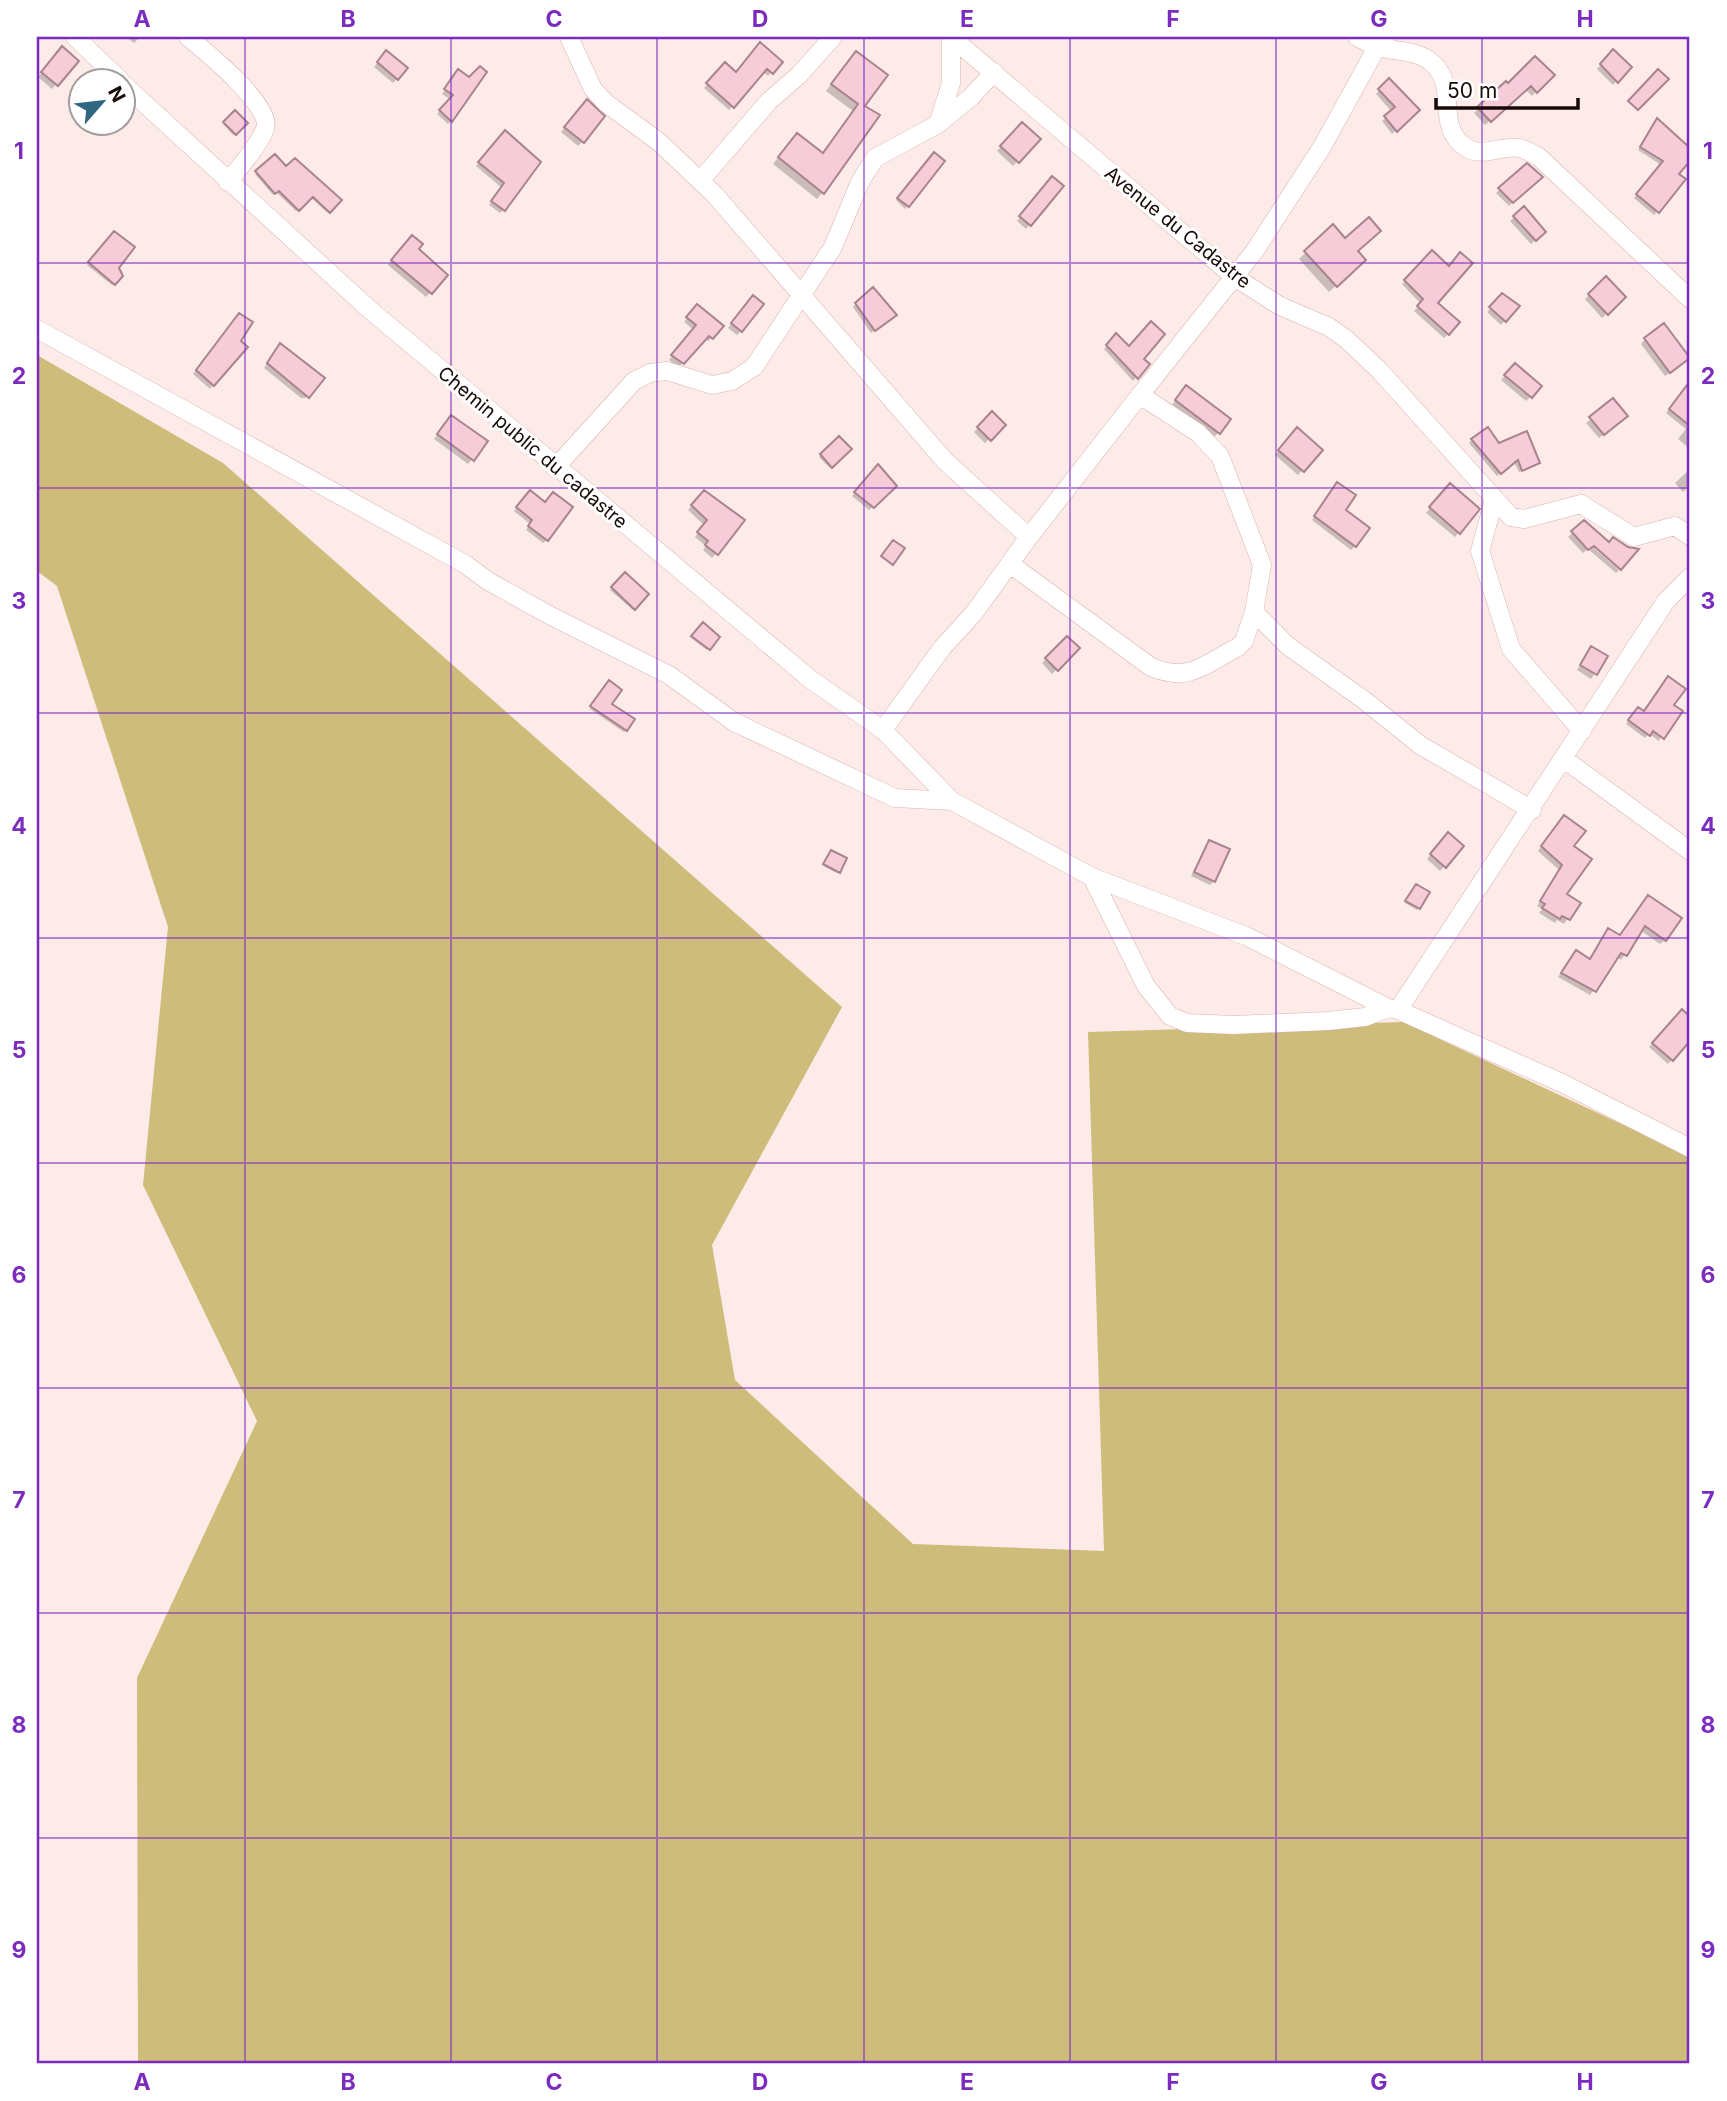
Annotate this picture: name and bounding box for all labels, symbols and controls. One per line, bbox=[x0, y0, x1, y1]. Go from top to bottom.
text: A bbox=[133, 5, 151, 33]
text: B bbox=[340, 5, 356, 33]
text: C bbox=[545, 5, 563, 33]
text: D bbox=[752, 5, 768, 33]
text: E bbox=[960, 5, 974, 33]
text: F bbox=[1166, 5, 1180, 33]
text: G bbox=[1370, 5, 1388, 33]
text: H bbox=[1576, 5, 1594, 33]
north arrow bbox=[66, 66, 136, 136]
scale bar bbox=[1436, 66, 1578, 110]
text: 50 m bbox=[1447, 78, 1497, 103]
text: N bbox=[103, 82, 130, 106]
text: 1 bbox=[14, 137, 24, 165]
text: 1 bbox=[1703, 137, 1713, 165]
street label: Avenue du Cadastre bbox=[1100, 161, 1255, 293]
street label: Chemin public du cadastre bbox=[433, 361, 632, 533]
text: 2 bbox=[12, 362, 26, 390]
text: 2 bbox=[1701, 362, 1715, 390]
text: 3 bbox=[12, 587, 26, 615]
text: 3 bbox=[1701, 587, 1715, 615]
text: 4 bbox=[11, 812, 27, 840]
text: 4 bbox=[1700, 812, 1716, 840]
text: 5 bbox=[12, 1036, 26, 1064]
text: 5 bbox=[1701, 1036, 1715, 1064]
text: 6 bbox=[12, 1261, 26, 1289]
text: 6 bbox=[1701, 1261, 1715, 1289]
text: 7 bbox=[12, 1486, 26, 1514]
text: 7 bbox=[1701, 1486, 1715, 1514]
text: 8 bbox=[12, 1711, 26, 1739]
text: 8 bbox=[1701, 1711, 1715, 1739]
text: 9 bbox=[12, 1936, 26, 1964]
text: 9 bbox=[1701, 1936, 1715, 1964]
text: A bbox=[133, 2068, 151, 2096]
text: B bbox=[340, 2068, 356, 2096]
text: C bbox=[545, 2068, 563, 2096]
text: D bbox=[752, 2068, 768, 2096]
text: E bbox=[960, 2068, 974, 2096]
text: F bbox=[1166, 2068, 1180, 2096]
text: G bbox=[1370, 2068, 1388, 2096]
text: H bbox=[1576, 2068, 1594, 2096]

